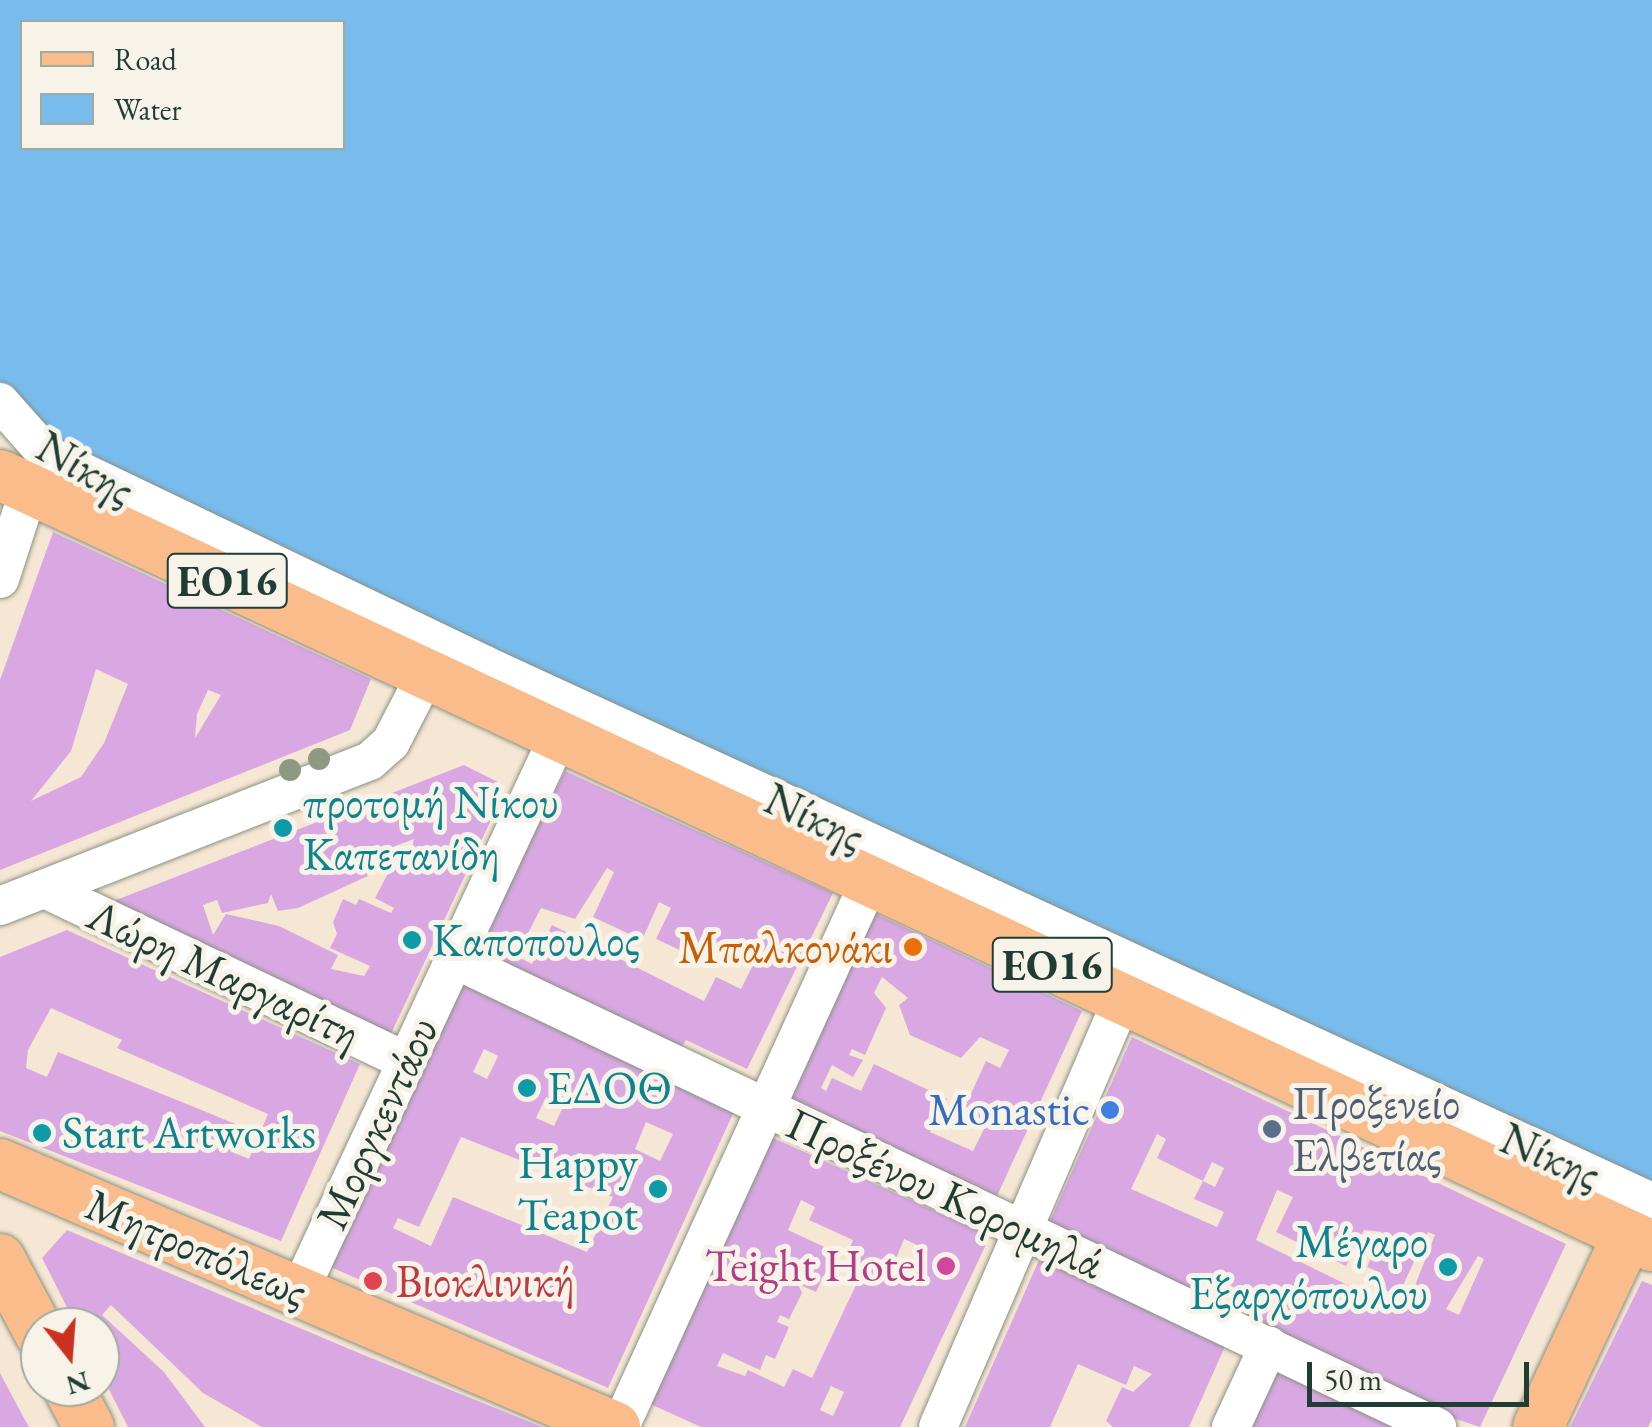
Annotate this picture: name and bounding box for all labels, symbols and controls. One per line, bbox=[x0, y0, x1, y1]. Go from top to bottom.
legend bbox=[20, 20, 345, 150]
text: Road bbox=[114, 40, 177, 79]
text: Water bbox=[114, 90, 182, 129]
street label: Νίκης bbox=[28, 419, 144, 517]
road number: ΕΟ16 bbox=[164, 544, 290, 618]
street label: Νίκης bbox=[757, 771, 873, 863]
place label: προτομή Νίκου Καπετανίδη bbox=[303, 775, 559, 881]
marker: προτομή Νίκου Καπετανίδη bbox=[272, 817, 294, 839]
street label: Λώρη Μαργαρίτη bbox=[79, 887, 369, 1061]
place label: Καποπουλος bbox=[432, 913, 640, 967]
place label: Μπαλκονάκι bbox=[678, 920, 893, 974]
road number: ΕΟ16 bbox=[990, 928, 1114, 1002]
marker: Καποπουλος bbox=[401, 929, 423, 951]
marker: Μπαλκονάκι bbox=[902, 936, 924, 958]
street label: Μοργκεντάου bbox=[304, 1008, 450, 1238]
place label: ΕΔΟΘ bbox=[547, 1061, 672, 1115]
place label: Προξενείο Ελβετίας bbox=[1292, 1076, 1460, 1182]
marker: ΕΔΟΘ bbox=[516, 1077, 538, 1099]
place label: Monastic bbox=[928, 1083, 1090, 1137]
street label: Προξένου Κορομηλά bbox=[778, 1096, 1112, 1290]
marker: Monastic bbox=[1099, 1099, 1121, 1121]
place label: Start Artworks bbox=[62, 1106, 316, 1160]
street label: Νίκης bbox=[1493, 1110, 1609, 1202]
marker: Προξενείο Ελβετίας bbox=[1261, 1118, 1283, 1140]
marker: Start Artworks bbox=[31, 1122, 53, 1144]
place label: Happy Teapot bbox=[517, 1136, 638, 1242]
street label: Μητροπόλεως bbox=[78, 1177, 316, 1319]
marker: Happy Teapot bbox=[647, 1178, 669, 1200]
place label: Μέγαρο Εξαρχόπουλου bbox=[1189, 1214, 1428, 1320]
place label: Teight Hotel bbox=[705, 1239, 926, 1293]
place label: Βιοκλινική bbox=[396, 1254, 575, 1308]
marker: Teight Hotel bbox=[935, 1255, 957, 1277]
marker: Μέγαρο Εξαρχόπουλου bbox=[1437, 1256, 1459, 1278]
marker: Βιοκλινική bbox=[360, 1268, 386, 1294]
north arrow bbox=[20, 1307, 120, 1407]
scale bar bbox=[1312, 1342, 1534, 1404]
text: 50 m bbox=[1324, 1360, 1382, 1399]
text: N bbox=[62, 1363, 94, 1404]

